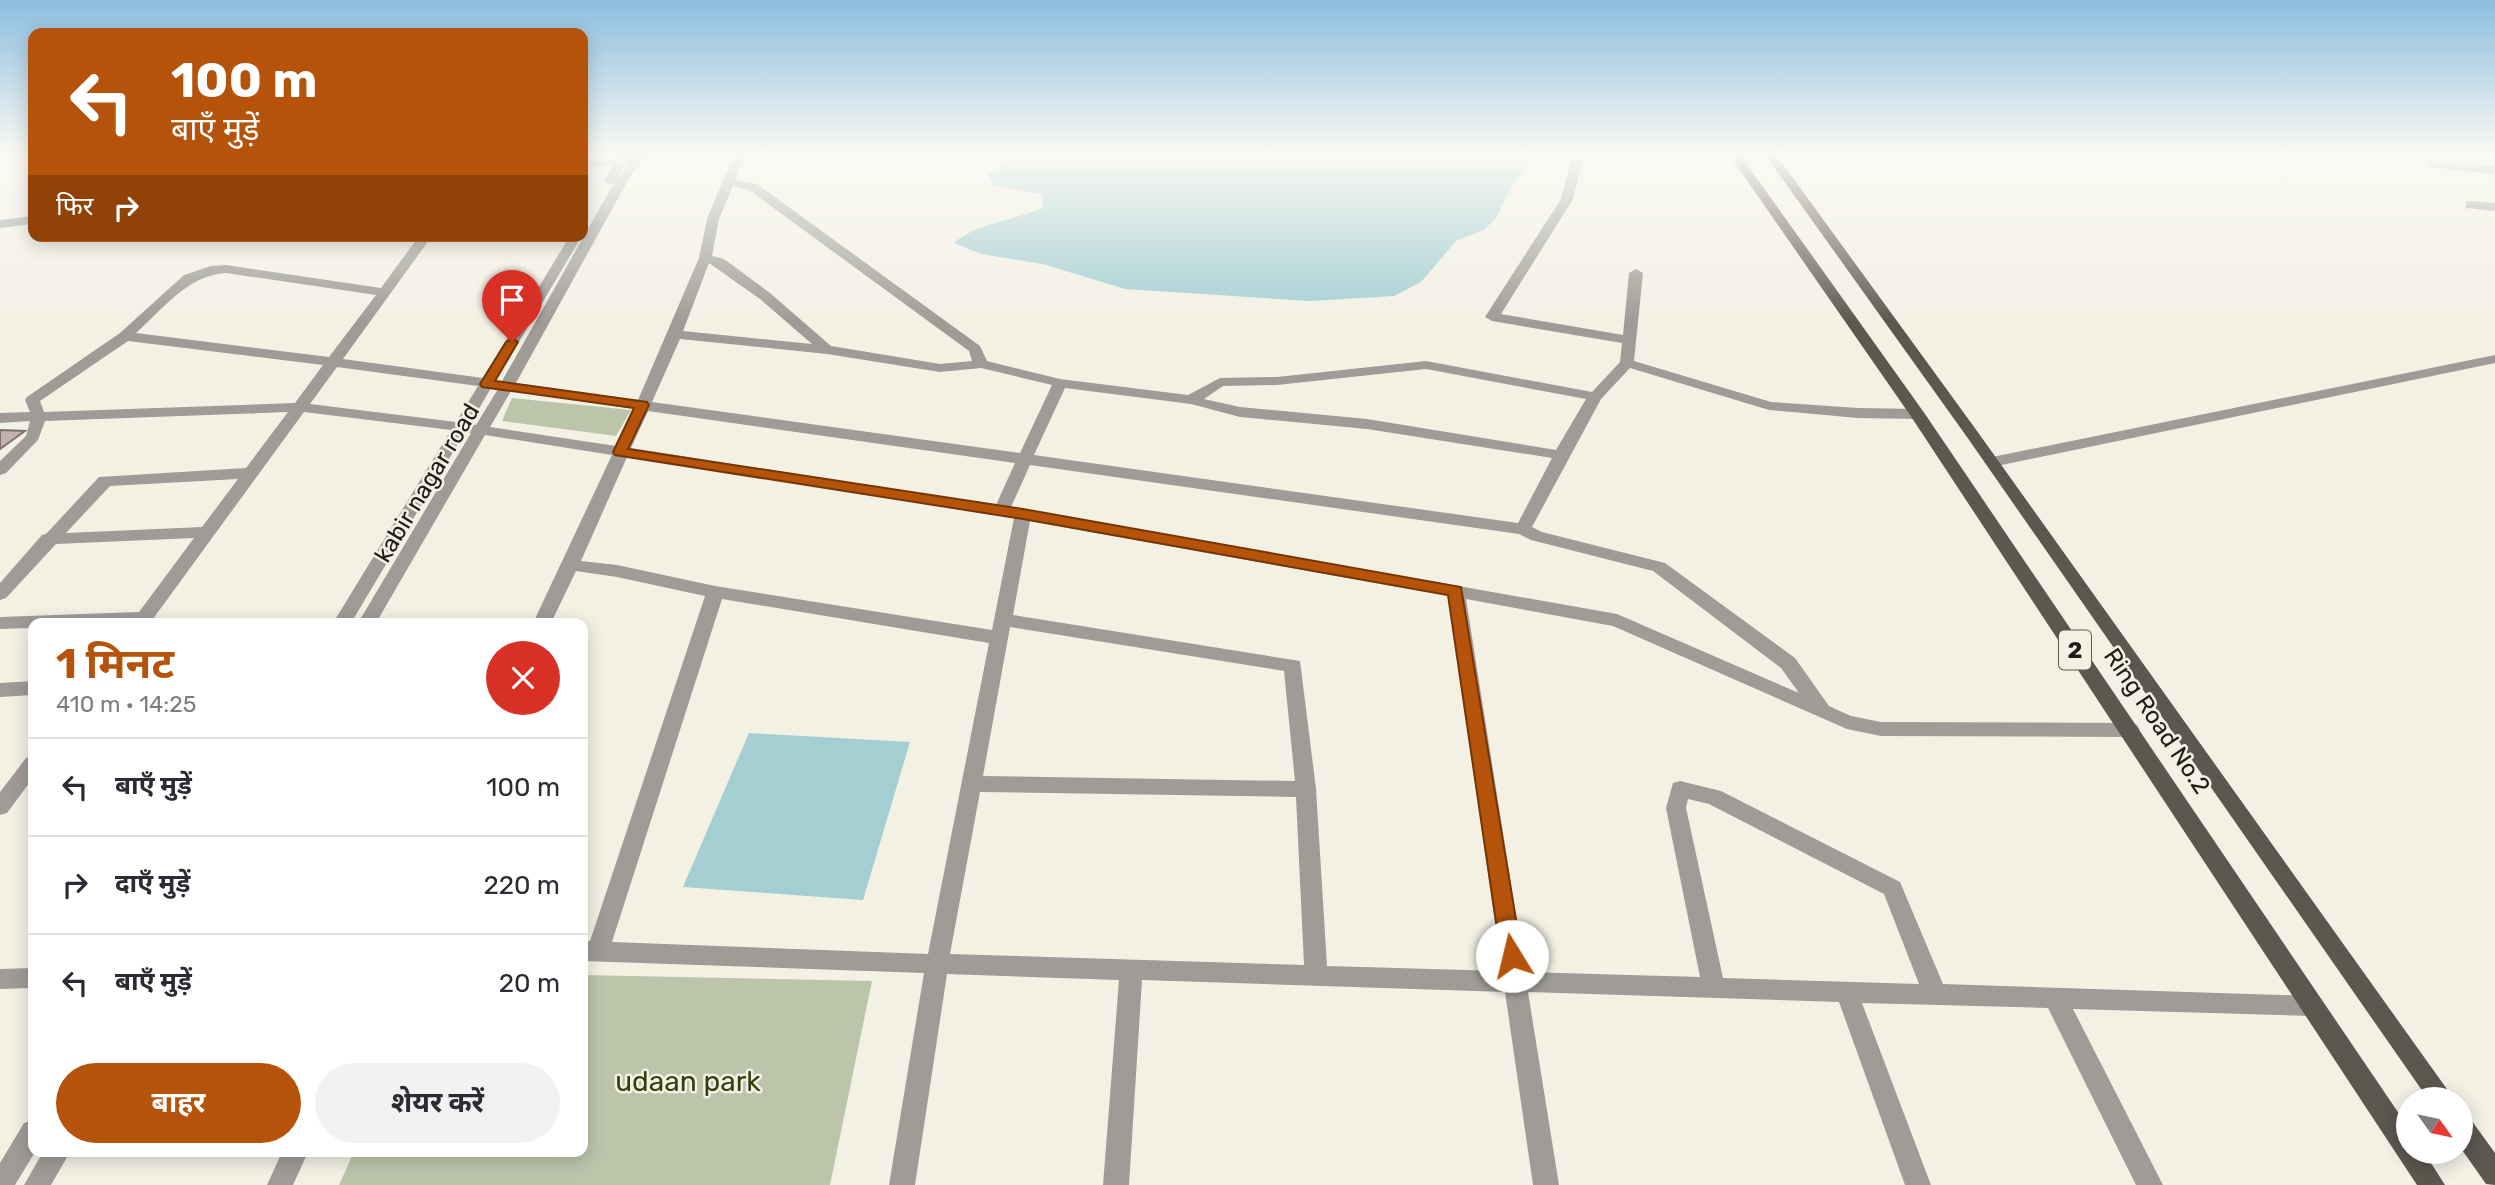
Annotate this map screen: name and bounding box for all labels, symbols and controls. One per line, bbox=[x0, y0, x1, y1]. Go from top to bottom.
text: 100 m bbox=[171, 51, 317, 109]
icon: left bbox=[56, 56, 147, 147]
text: बाएँ मुड़ें bbox=[171, 110, 259, 148]
icon: right bbox=[107, 189, 145, 227]
text: फिर bbox=[56, 191, 93, 222]
pin bbox=[482, 270, 542, 342]
icon: arrive bbox=[493, 281, 531, 319]
street label: kabir nagar road bbox=[369, 399, 485, 567]
road number: 2 bbox=[2059, 630, 2091, 670]
text: 1 मिनट bbox=[56, 639, 174, 689]
button: close bbox=[486, 641, 560, 715]
street label: Ring Road No.2 bbox=[2098, 643, 2216, 799]
text: 410 m · 14:25 bbox=[56, 690, 196, 718]
icon: left bbox=[56, 768, 94, 806]
text: बाएँ मुड़ें bbox=[115, 770, 192, 801]
text: 100 m bbox=[486, 772, 560, 803]
icon: right bbox=[56, 866, 94, 904]
text: दाएँ मुड़ें bbox=[115, 868, 190, 899]
text: 220 m bbox=[483, 870, 560, 901]
position arrow bbox=[1475, 919, 1549, 993]
icon: left bbox=[56, 964, 94, 1002]
text: बाएँ मुड़ें bbox=[115, 966, 192, 997]
text: 20 m bbox=[499, 968, 560, 999]
button: बाहर bbox=[56, 1063, 301, 1143]
button: शेयर करें bbox=[315, 1063, 560, 1143]
park label: udaan park bbox=[615, 1065, 761, 1098]
north arrow bbox=[2396, 1087, 2473, 1164]
map controls bbox=[2396, 1087, 2473, 1164]

